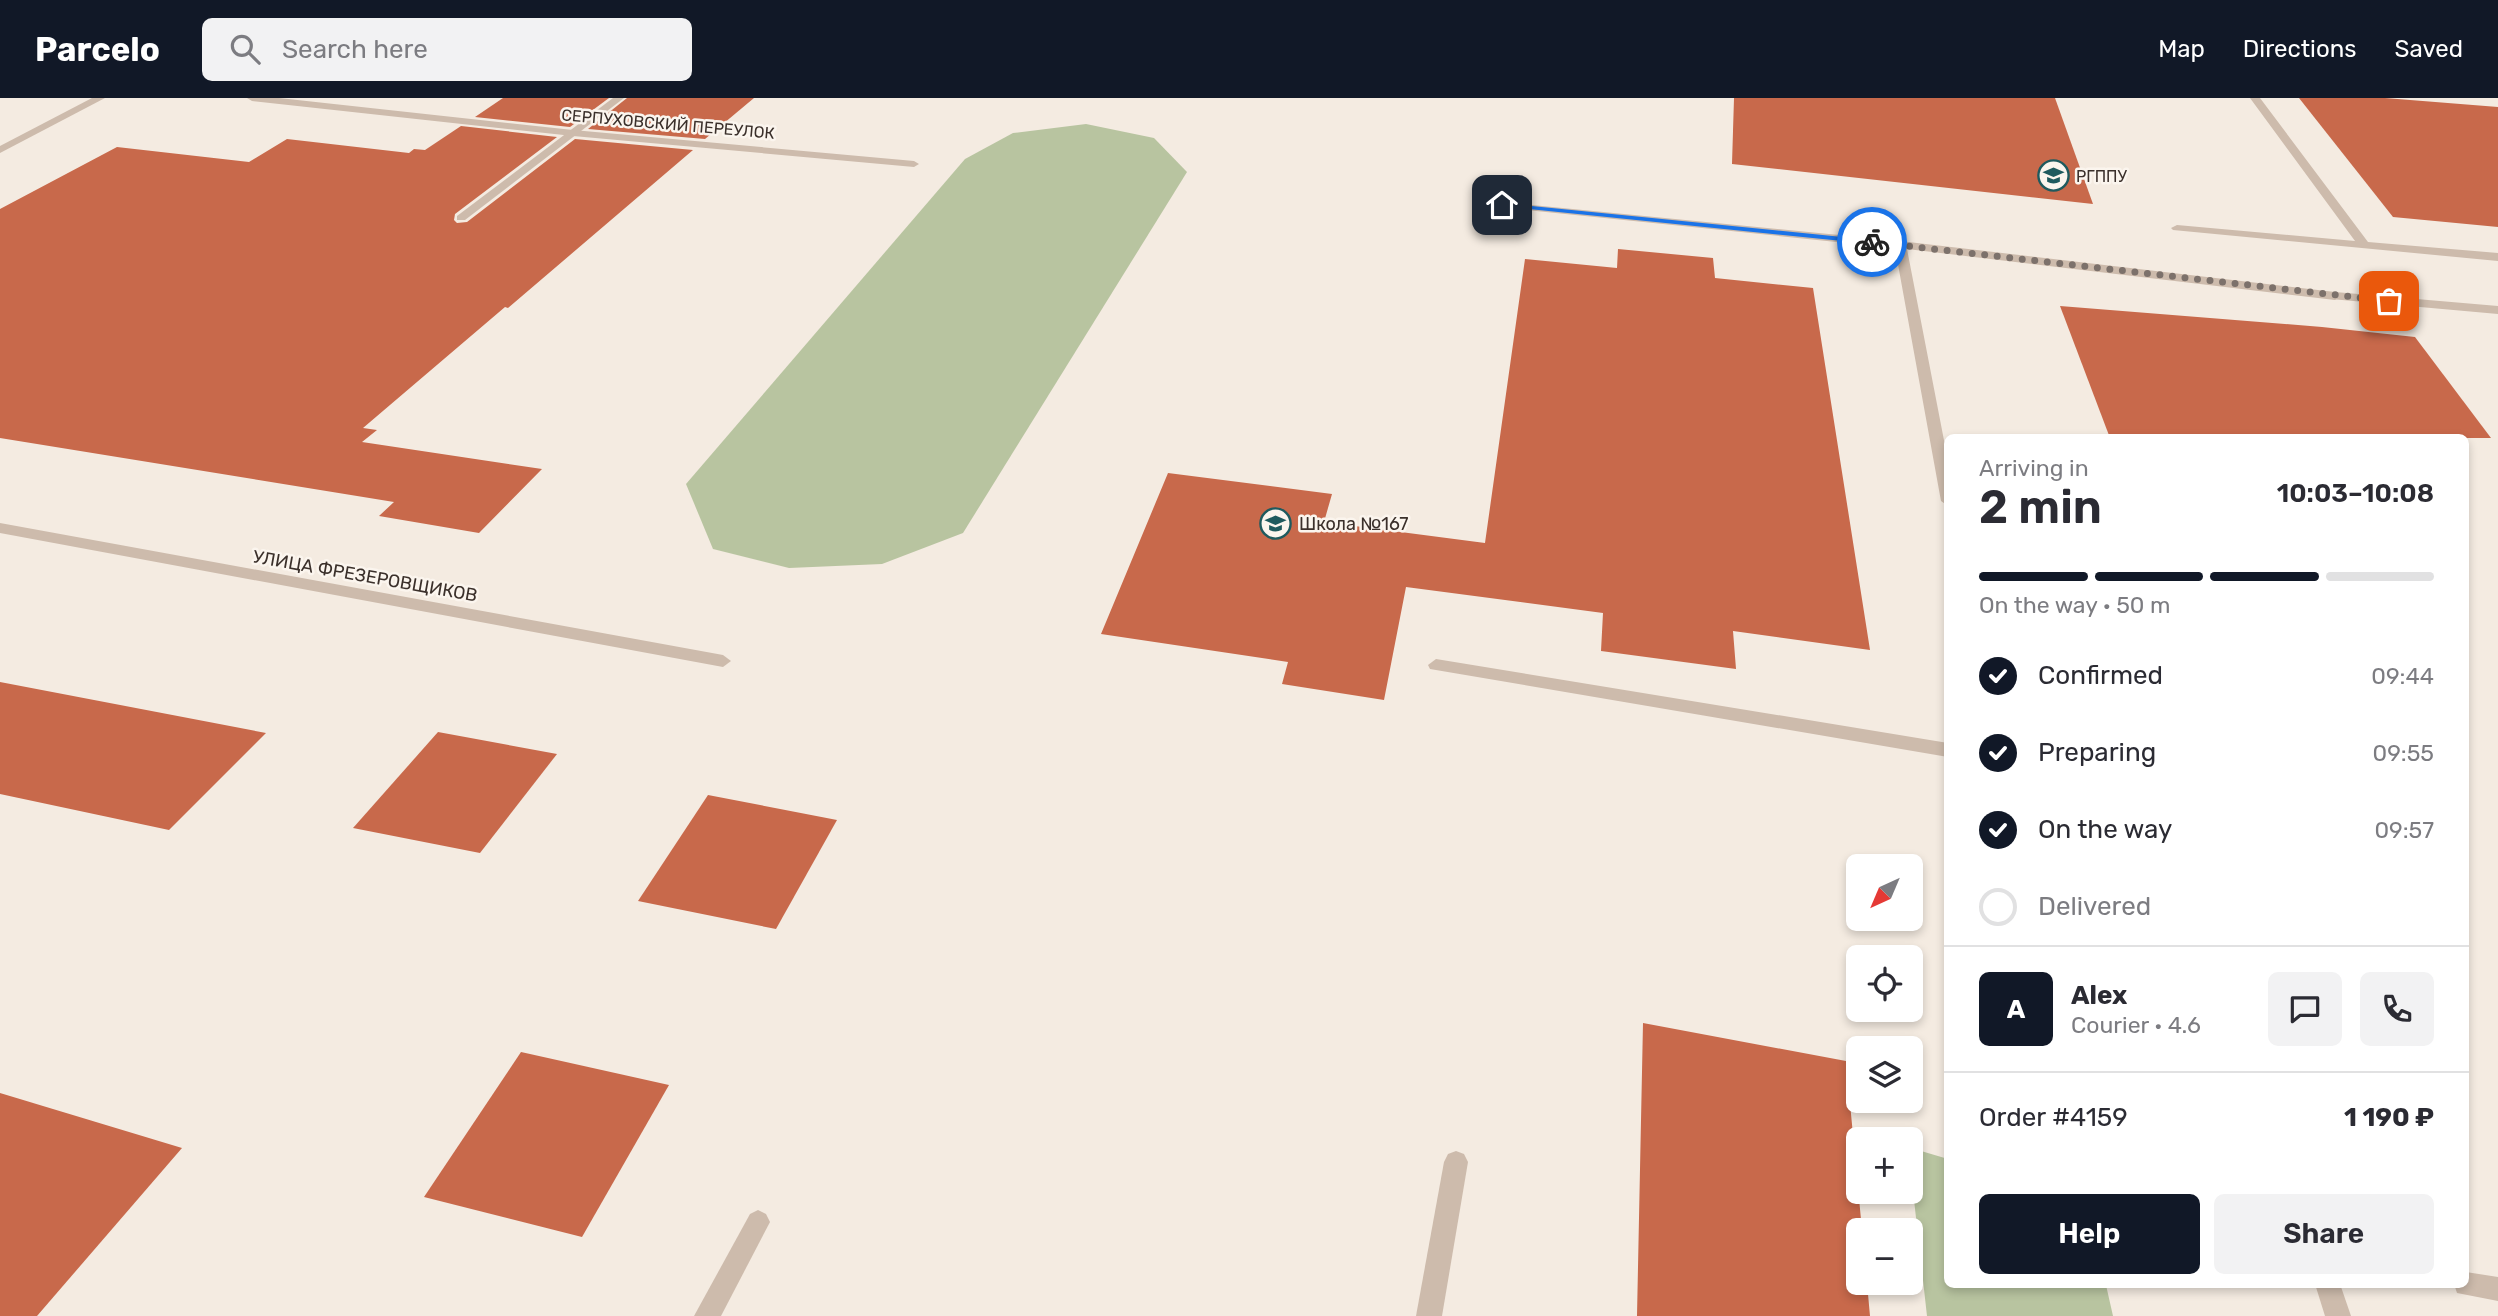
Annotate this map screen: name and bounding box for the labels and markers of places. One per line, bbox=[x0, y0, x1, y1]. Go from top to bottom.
school or university icon: РГППУ bbox=[2036, 159, 2070, 193]
place label: РГППУ bbox=[2076, 167, 2127, 186]
pin bbox=[1472, 175, 1532, 235]
pin bbox=[2359, 271, 2419, 331]
school or university icon: Школа №167 bbox=[1259, 507, 1293, 541]
place label: Школа №167 bbox=[1299, 513, 1408, 535]

